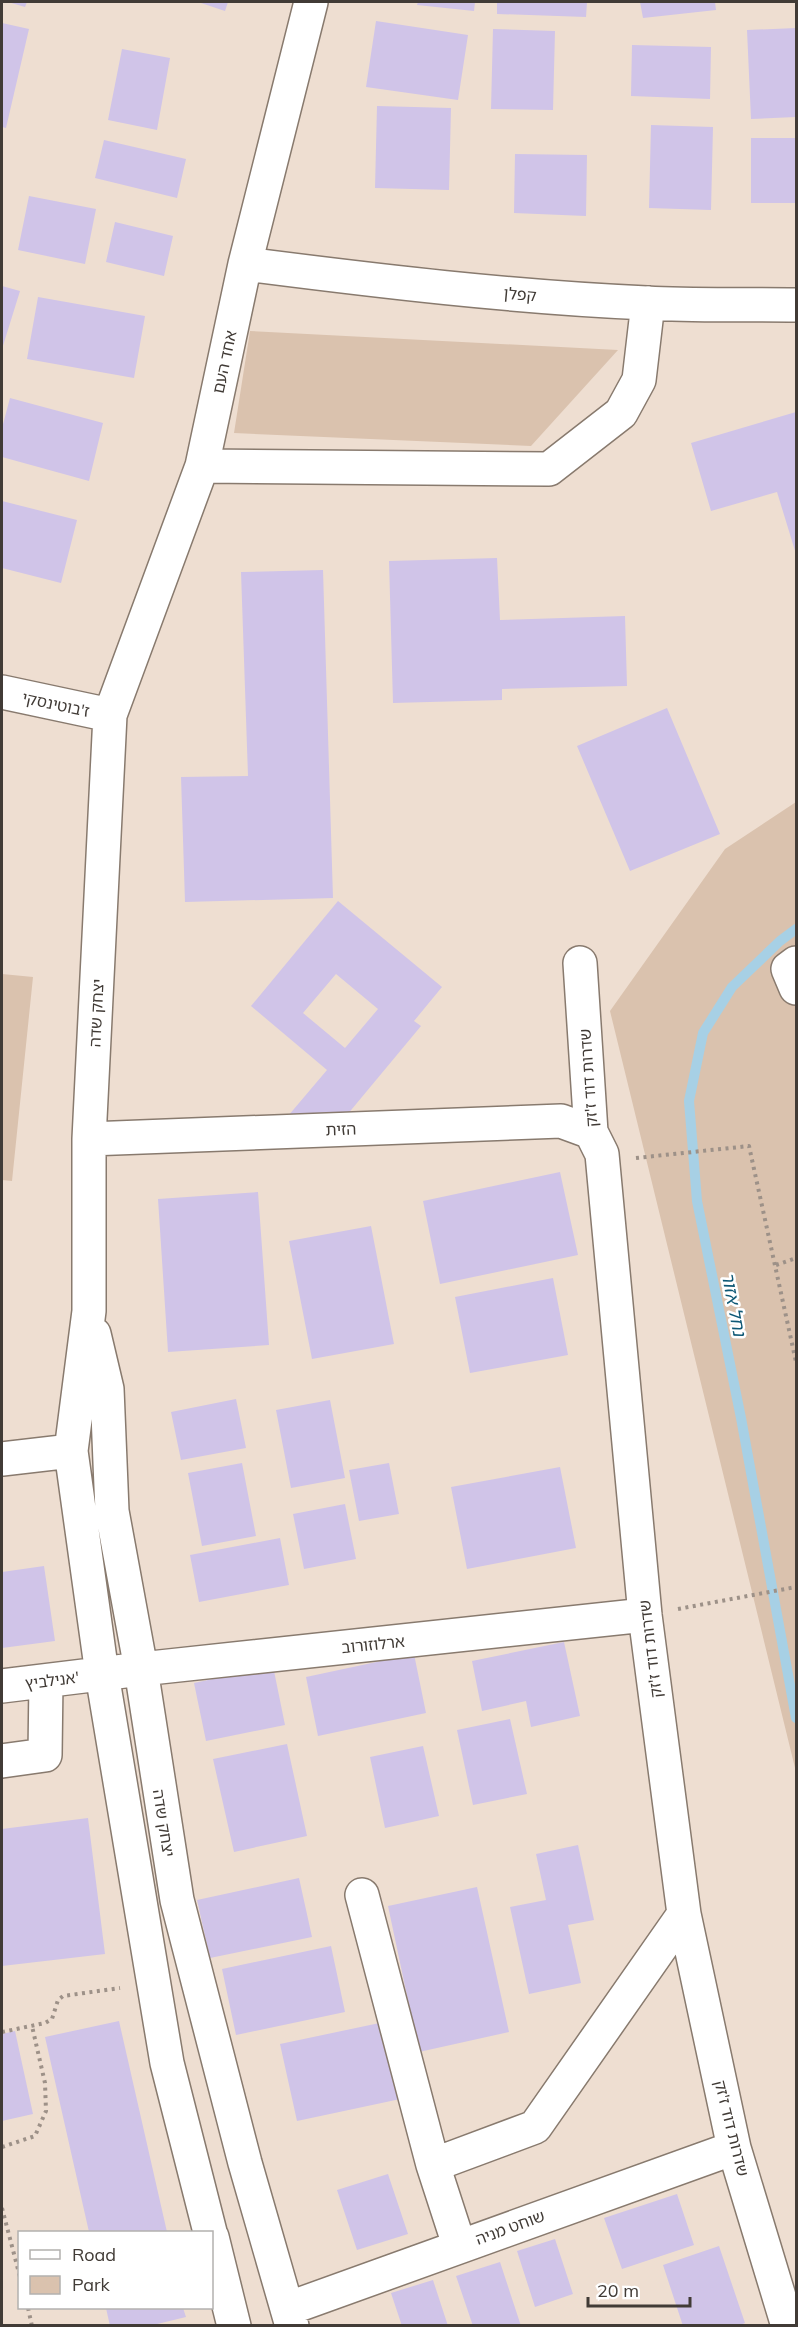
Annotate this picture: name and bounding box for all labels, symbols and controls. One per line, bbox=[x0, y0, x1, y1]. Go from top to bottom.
street label: קפלן bbox=[503, 283, 537, 305]
street label: אחד העם bbox=[208, 329, 240, 395]
street label: ז'בוטינסקי bbox=[20, 687, 92, 721]
street label: יצחק שדה bbox=[84, 978, 108, 1048]
street label: שדרות דוד ז'זק bbox=[575, 1028, 601, 1128]
street label: הזית bbox=[325, 1118, 357, 1140]
water label: נחל אזור bbox=[717, 1270, 752, 1339]
street label: שדרות דוד ז'זק bbox=[634, 1599, 666, 1699]
street label: ארלוזורוב bbox=[340, 1631, 406, 1657]
street label: אנילביץ' bbox=[24, 1667, 80, 1693]
street label: יצחק שדה bbox=[149, 1788, 179, 1858]
street label: שדרות דוד ז'זק bbox=[710, 2078, 754, 2178]
street label: שוחט מניה bbox=[473, 2205, 547, 2249]
legend bbox=[18, 2231, 213, 2309]
text: Road bbox=[72, 2243, 116, 2266]
scale bar bbox=[588, 2270, 690, 2308]
text: Park bbox=[72, 2273, 111, 2296]
text: 20 m bbox=[597, 2279, 639, 2302]

